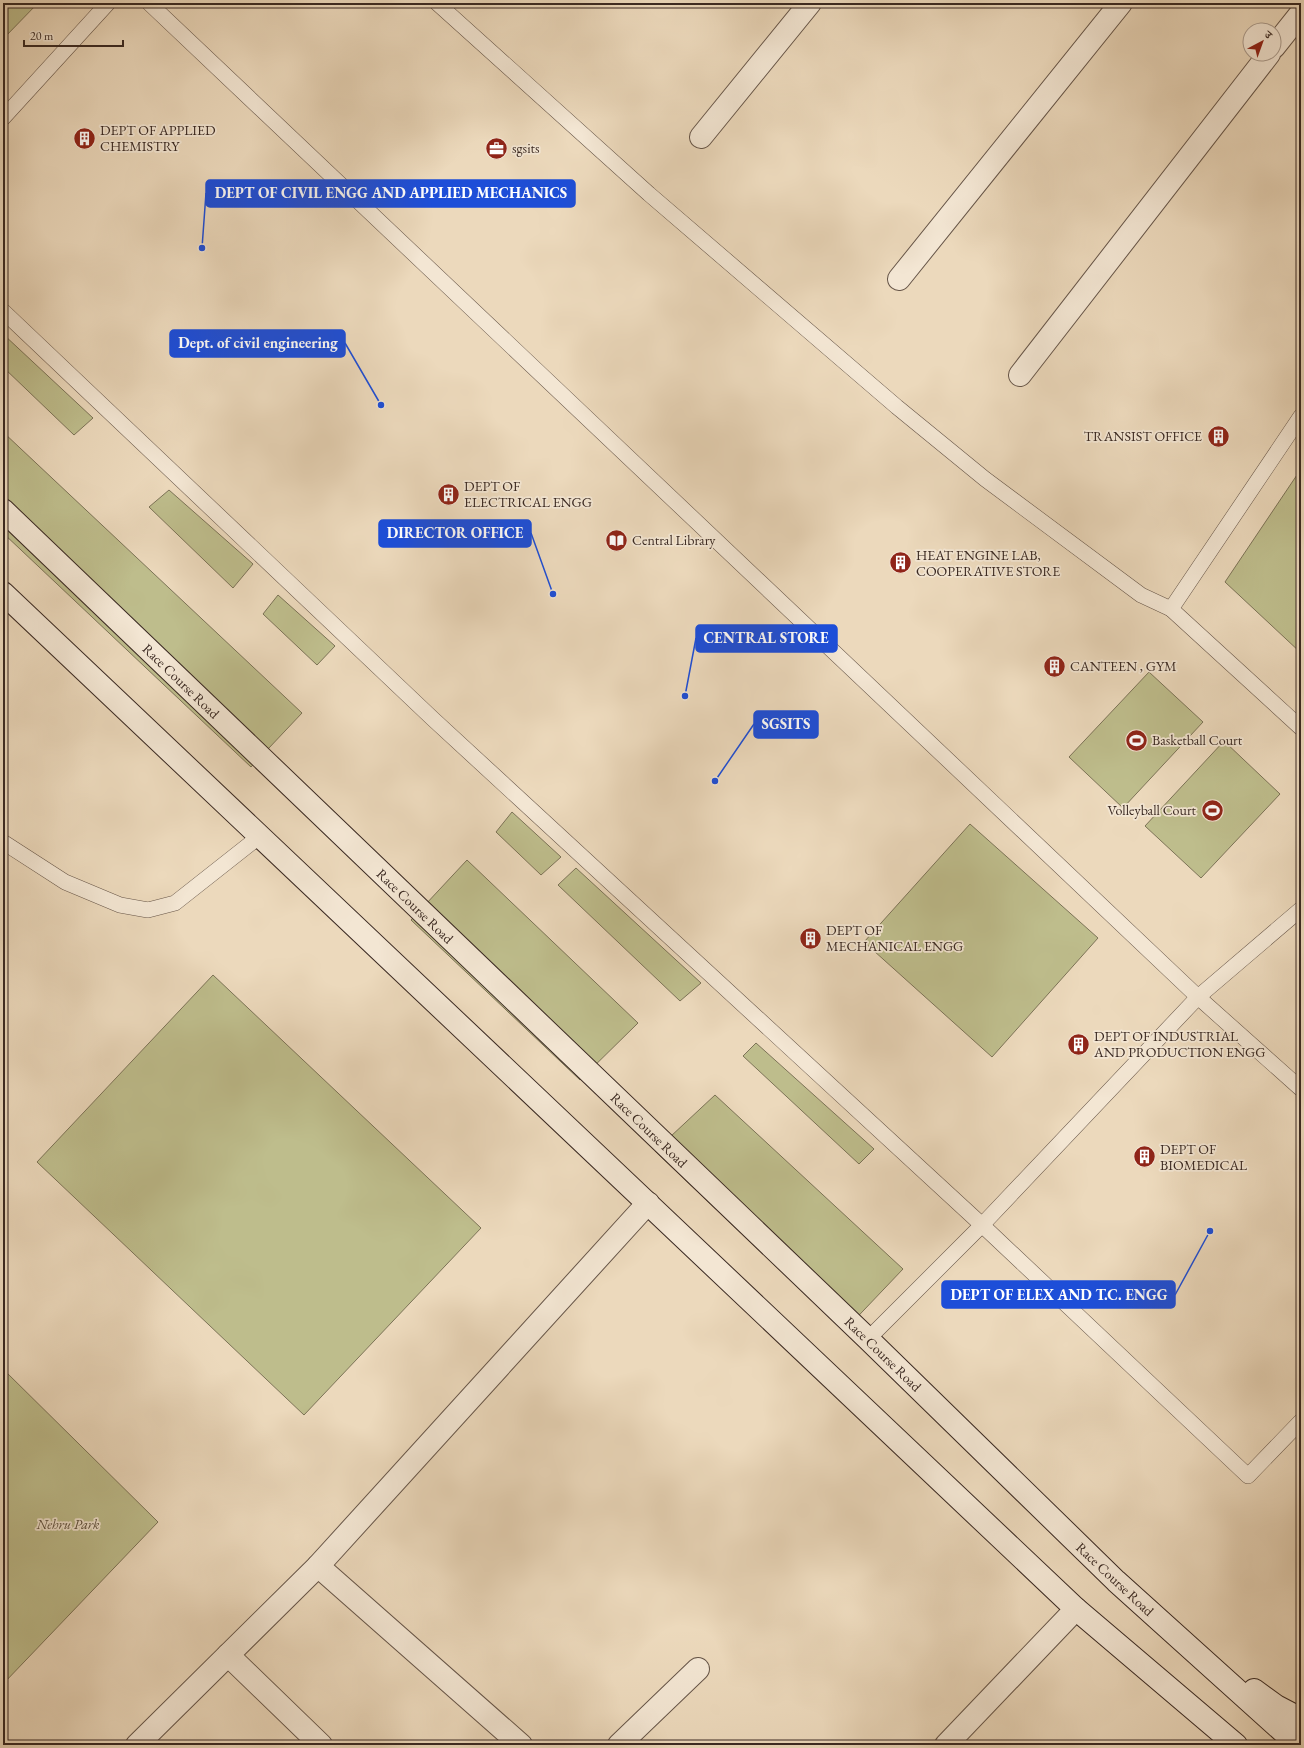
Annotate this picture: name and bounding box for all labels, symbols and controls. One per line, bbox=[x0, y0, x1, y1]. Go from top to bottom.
scale bar bbox=[24, 22, 123, 48]
north arrow bbox=[1242, 22, 1282, 62]
text: उ bbox=[1261, 27, 1276, 42]
text: 20 m bbox=[30, 28, 54, 44]
place label: DEPT OF APPLIED CHEMISTRY bbox=[100, 121, 216, 155]
building icon: DEPT OF APPLIED CHEMISTRY bbox=[71, 125, 97, 151]
office icon: sgsits bbox=[484, 135, 510, 161]
place label: sgsits bbox=[512, 139, 540, 157]
callout: DEPT OF CIVIL ENGG AND APPLIED MECHANICS bbox=[206, 180, 575, 207]
text: DEPT OF CIVIL ENGG AND APPLIED MECHANICS bbox=[215, 183, 567, 202]
callout: Dept. of civil engineering bbox=[170, 330, 345, 357]
text: Dept. of civil engineering bbox=[178, 333, 338, 352]
building icon: TRANSIST OFFICE bbox=[1205, 423, 1231, 449]
place label: TRANSIST OFFICE bbox=[1084, 427, 1202, 445]
place label: DEPT OF ELECTRICAL ENGG bbox=[464, 477, 592, 511]
building icon: DEPT OF ELECTRICAL ENGG bbox=[436, 481, 462, 507]
callout: DIRECTOR OFFICE bbox=[379, 520, 531, 547]
text: DIRECTOR OFFICE bbox=[387, 523, 524, 542]
library icon: Central Library bbox=[603, 527, 629, 553]
place label: Central Library bbox=[632, 531, 716, 549]
place label: HEAT ENGINE LAB, COOPERATIVE STORE bbox=[916, 546, 1060, 580]
building icon: HEAT ENGINE LAB, COOPERATIVE STORE bbox=[887, 550, 913, 576]
callout: CENTRAL STORE bbox=[696, 625, 837, 652]
text: CENTRAL STORE bbox=[703, 628, 829, 647]
street label: Race Course Road bbox=[139, 640, 224, 723]
building icon: CANTEEN , GYM bbox=[1041, 653, 1067, 679]
place label: CANTEEN , GYM bbox=[1070, 657, 1177, 675]
callout: SGSITS bbox=[754, 711, 818, 738]
text: SGSITS bbox=[762, 714, 810, 733]
sports icon: Basketball Court bbox=[1123, 727, 1149, 753]
place label: Basketball Court bbox=[1152, 731, 1243, 749]
sports icon: Volleyball Court bbox=[1199, 797, 1225, 823]
place label: Volleyball Court bbox=[1108, 801, 1197, 819]
street label: Race Course Road bbox=[373, 865, 458, 948]
place label: DEPT OF MECHANICAL ENGG bbox=[826, 921, 963, 955]
building icon: DEPT OF MECHANICAL ENGG bbox=[797, 925, 823, 951]
place label: DEPT OF INDUSTRIAL AND PRODUCTION ENGG bbox=[1093, 1027, 1265, 1061]
building icon: DEPT OF INDUSTRIAL AND PRODUCTION ENGG bbox=[1066, 1031, 1092, 1057]
street label: Race Course Road bbox=[607, 1089, 692, 1172]
place label: DEPT OF BIOMEDICAL bbox=[1160, 1140, 1248, 1174]
building icon: DEPT OF BIOMEDICAL bbox=[1132, 1144, 1158, 1170]
callout: DEPT OF ELEX AND T.C. ENGG bbox=[942, 1281, 1175, 1308]
text: DEPT OF ELEX AND T.C. ENGG bbox=[950, 1285, 1168, 1304]
street label: Race Course Road bbox=[841, 1313, 926, 1396]
park label: Nehru Park bbox=[36, 1515, 100, 1533]
street label: Race Course Road bbox=[1072, 1538, 1158, 1620]

